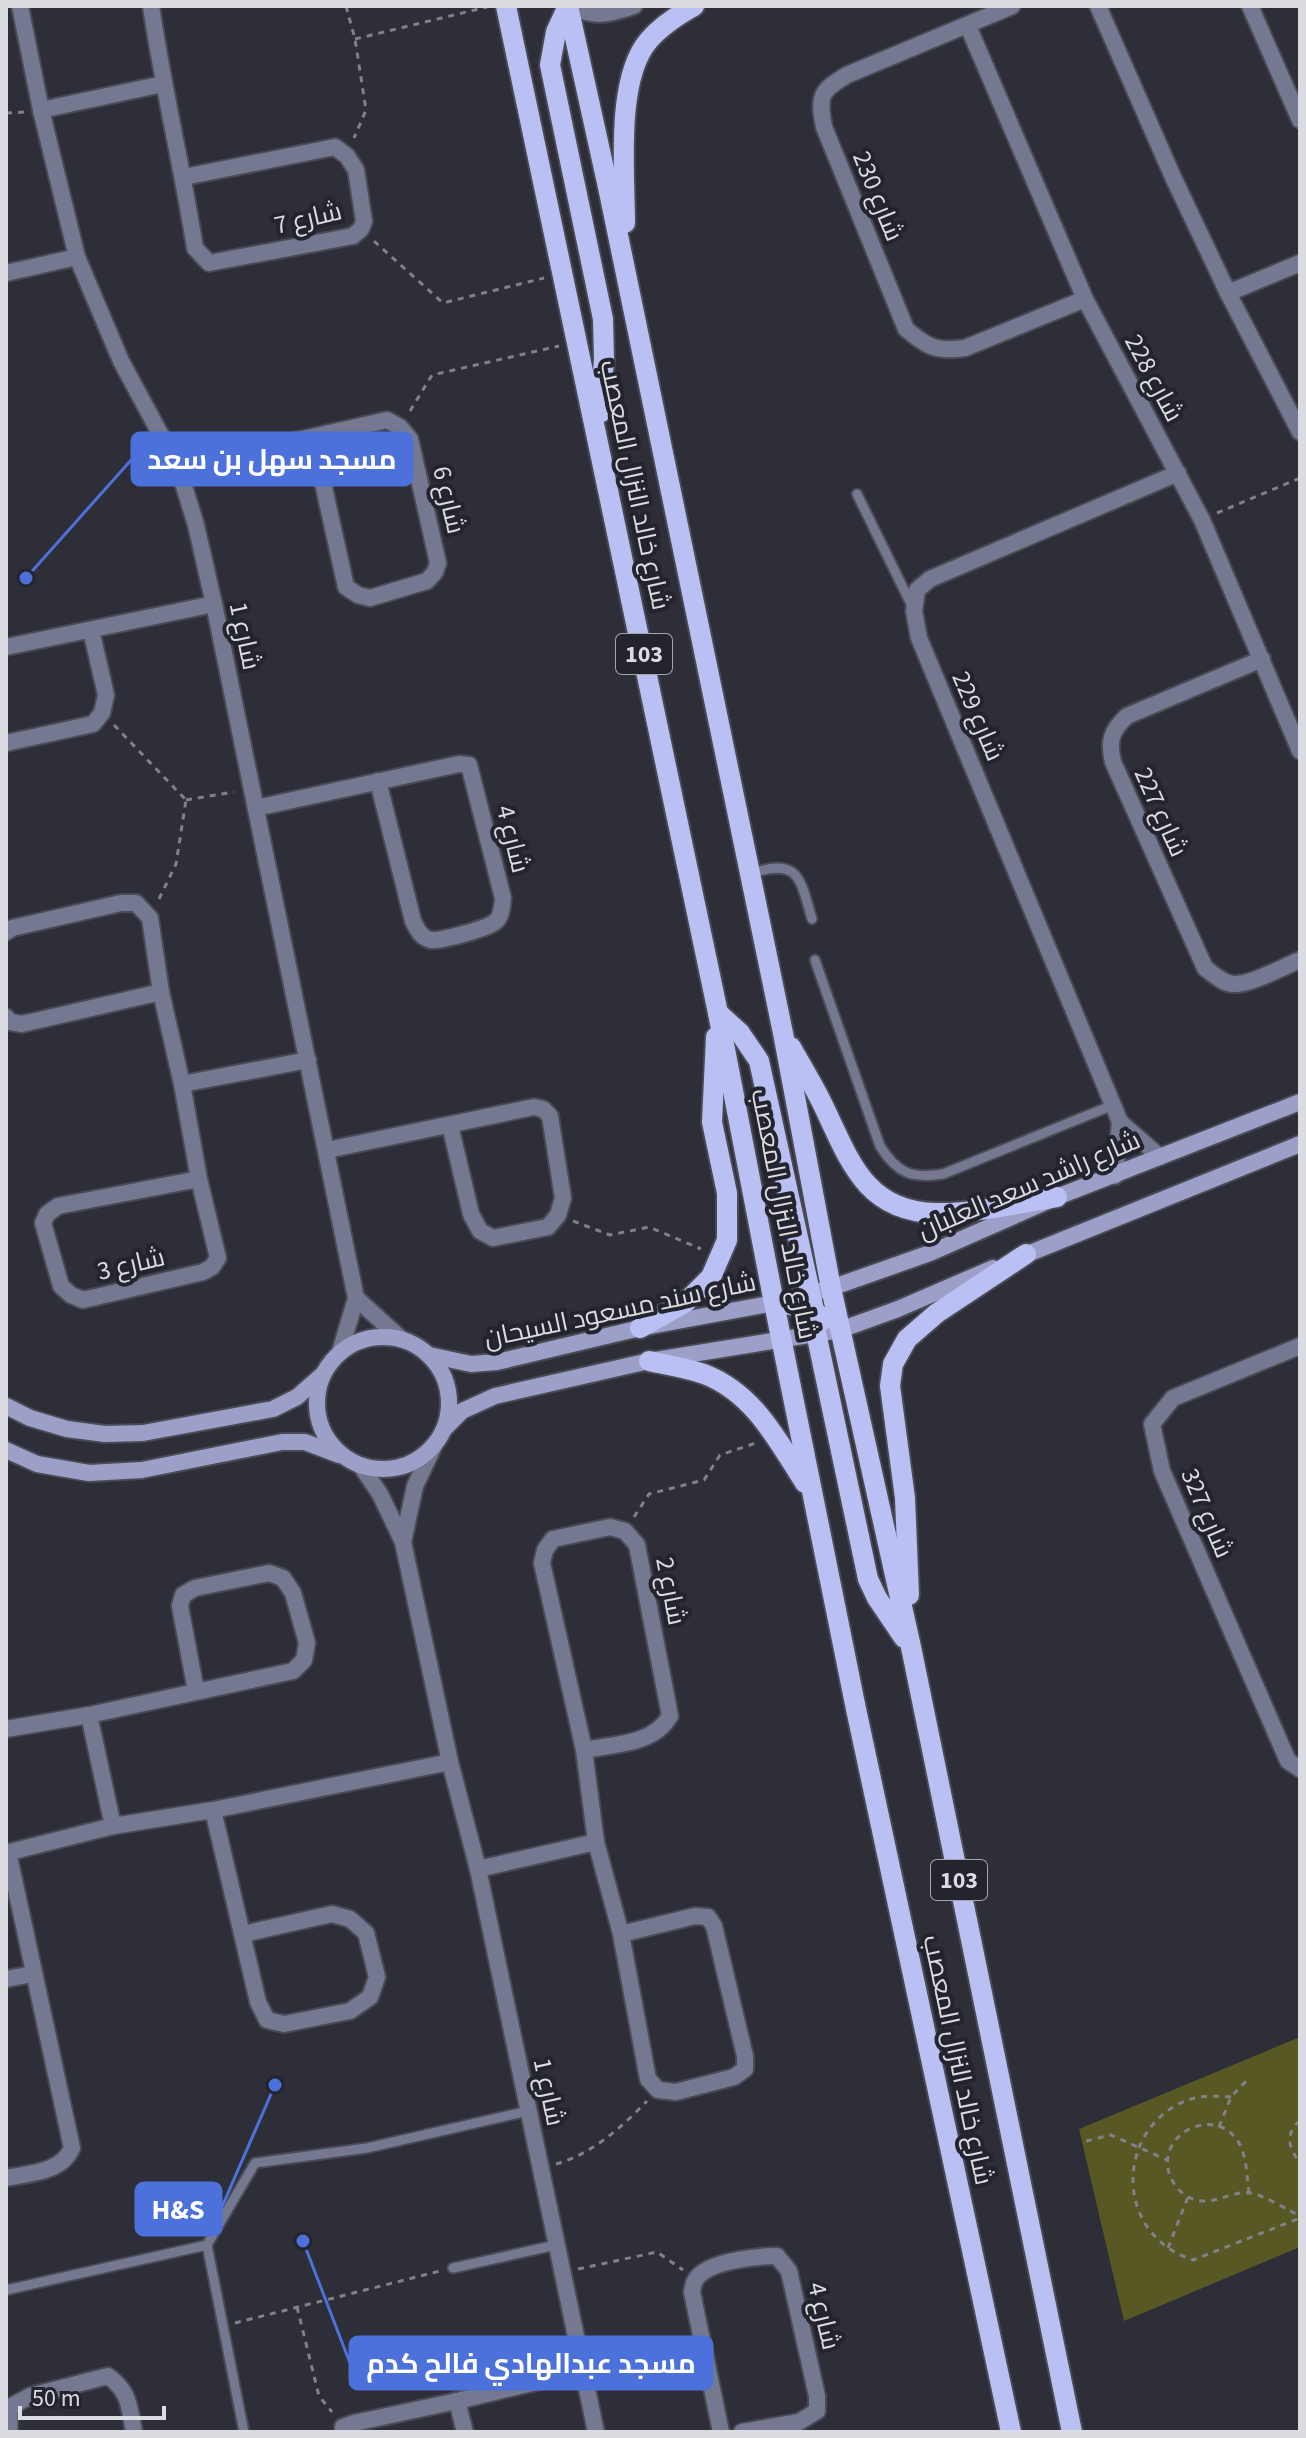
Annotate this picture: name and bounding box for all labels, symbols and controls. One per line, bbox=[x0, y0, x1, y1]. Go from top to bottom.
street label: شارع 230 bbox=[843, 145, 913, 247]
street label: شارع 7 bbox=[270, 192, 346, 244]
street label: شارع 228 bbox=[1116, 328, 1192, 428]
street label: شارع خالد النزال المعصب bbox=[590, 357, 680, 613]
callout: مسجد سهل بن سعد bbox=[132, 433, 412, 485]
text: مسجد سهل بن سعد bbox=[148, 440, 396, 480]
street label: شارع 6 bbox=[423, 462, 475, 538]
street label: شارع 1 bbox=[220, 599, 270, 673]
road number: 103 bbox=[616, 634, 672, 674]
street label: شارع 229 bbox=[943, 665, 1013, 767]
street label: شارع 227 bbox=[1125, 761, 1197, 863]
street label: شارع 4 bbox=[487, 801, 539, 877]
street label: شارع خالد النزال المعصب bbox=[742, 1085, 826, 1343]
street label: شارع راشد سعد العلبان bbox=[912, 1121, 1146, 1249]
street label: شارع 3 bbox=[93, 1238, 169, 1290]
street label: شارع سند مسعود السيحان bbox=[481, 1263, 759, 1357]
street label: شارع 327 bbox=[1172, 1462, 1242, 1564]
street label: شارع 2 bbox=[646, 1554, 696, 1628]
road number: 103 bbox=[931, 1860, 987, 1900]
street label: شارع خالد النزال المعصب bbox=[913, 1932, 1003, 2188]
street label: شارع 1 bbox=[524, 2055, 574, 2129]
callout: H&S bbox=[136, 2183, 221, 2235]
text: H&S bbox=[151, 2190, 205, 2230]
street label: شارع 4 bbox=[798, 2278, 850, 2354]
callout: مسجد عبدالهادي فالح كدم bbox=[350, 2337, 712, 2389]
text: مسجد عبدالهادي فالح كدم bbox=[366, 2344, 696, 2386]
scale bar bbox=[20, 2370, 164, 2420]
text: 50 m bbox=[32, 2381, 81, 2416]

